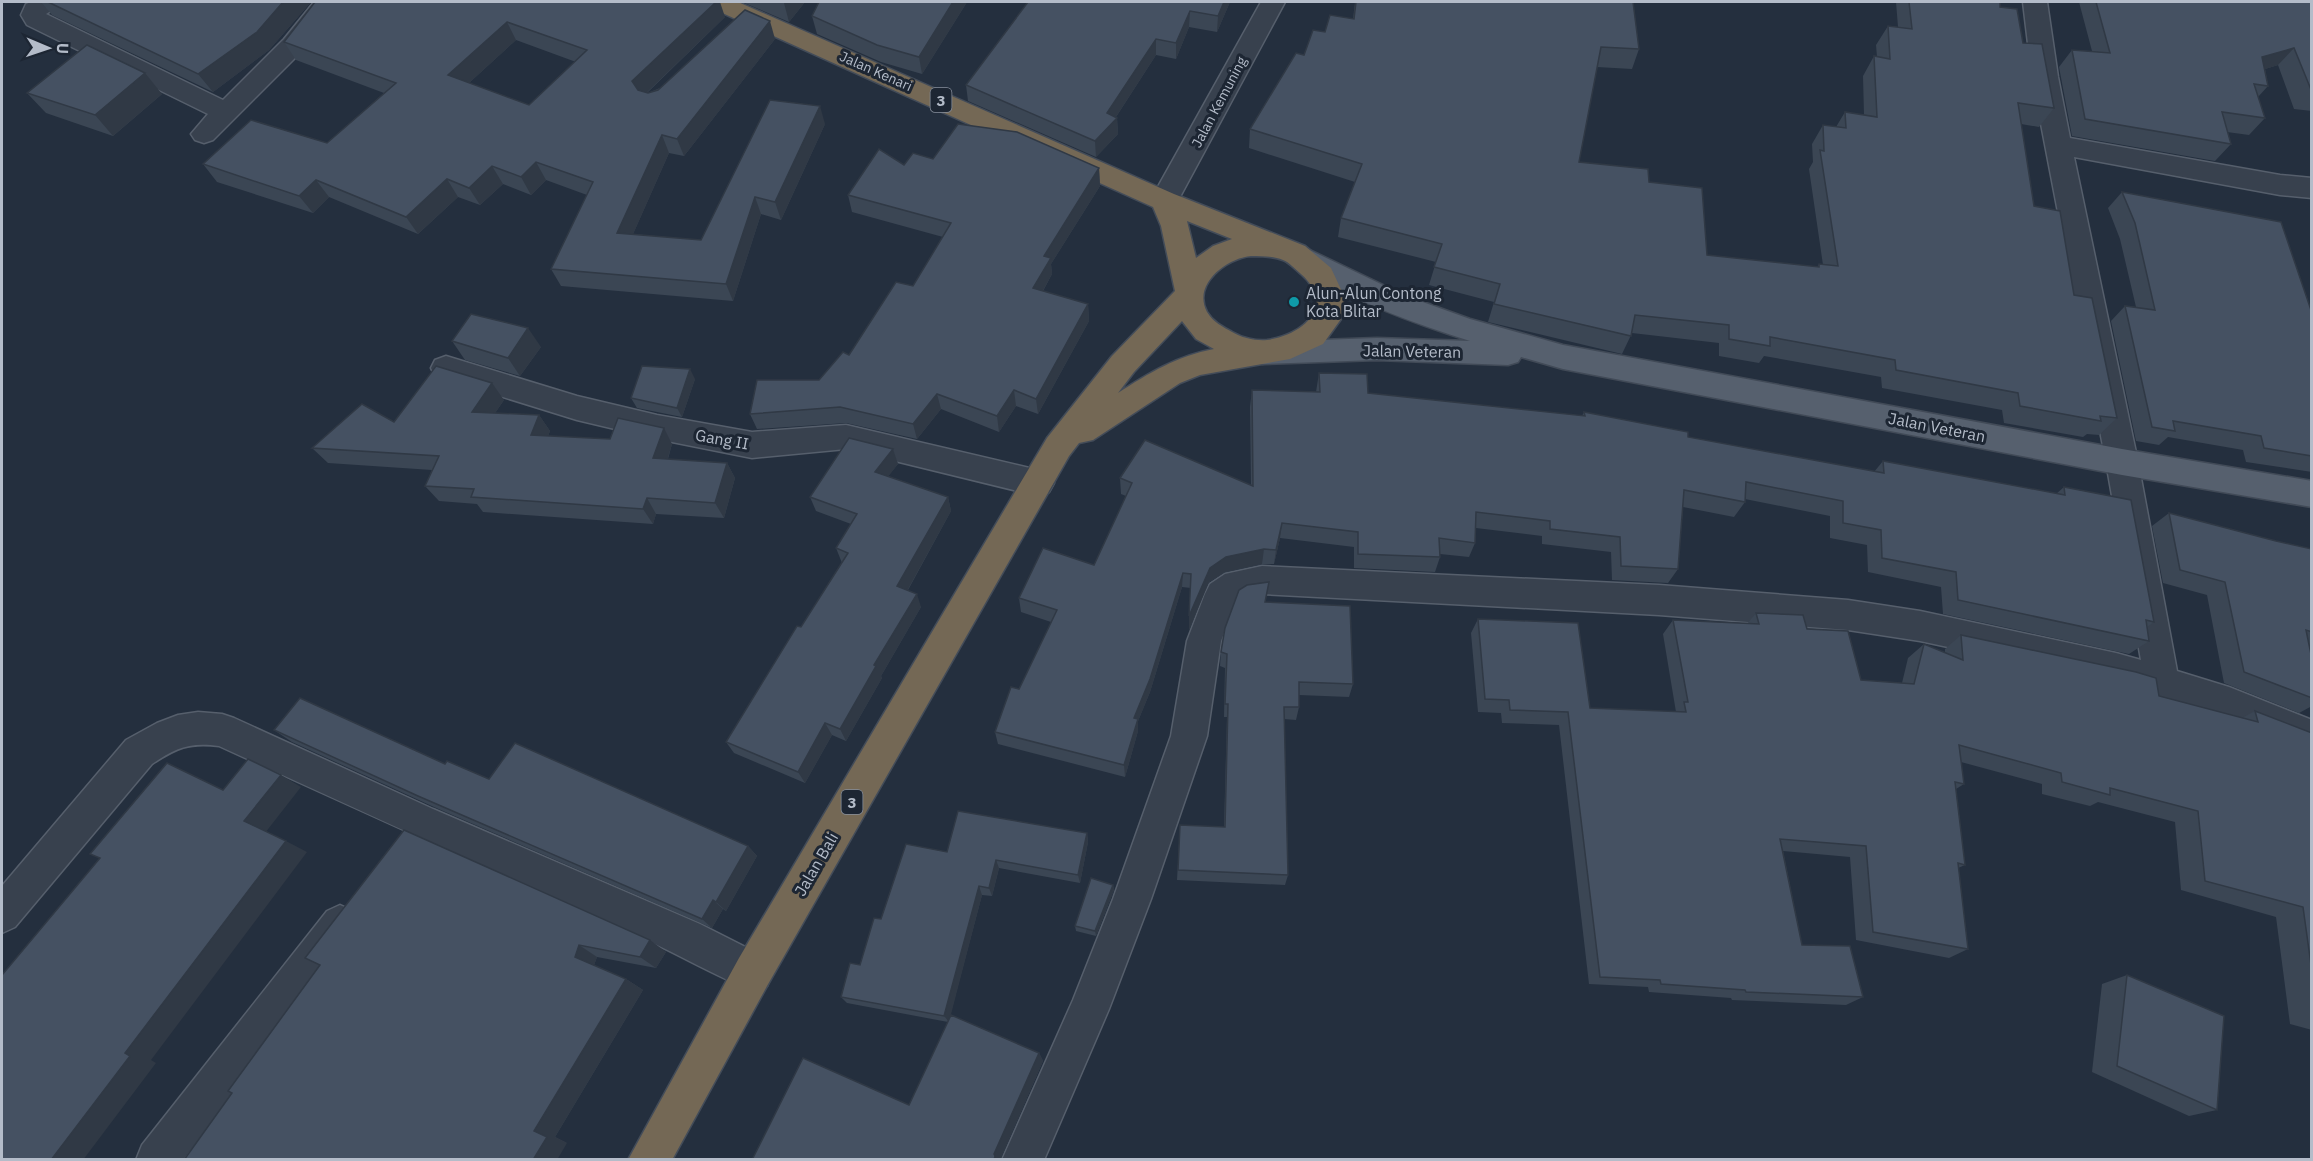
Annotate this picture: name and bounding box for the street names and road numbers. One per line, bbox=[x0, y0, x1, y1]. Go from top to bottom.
street label: Jalan Kenari bbox=[837, 47, 915, 95]
street label: Jalan Kemuning bbox=[1187, 53, 1251, 151]
road number: 3 bbox=[930, 88, 952, 112]
street label: Jalan Veteran bbox=[1363, 340, 1461, 362]
street label: Jalan Veteran bbox=[1887, 408, 1987, 446]
street label: Gang II bbox=[694, 424, 750, 454]
road number: 3 bbox=[842, 790, 862, 814]
street label: Jalan Bali bbox=[790, 829, 842, 899]

